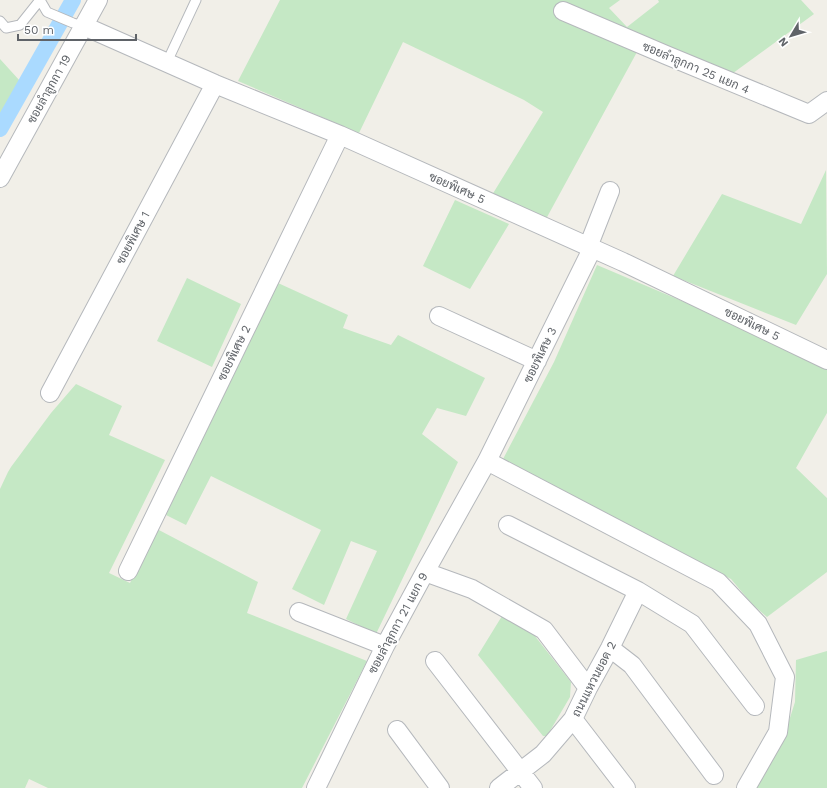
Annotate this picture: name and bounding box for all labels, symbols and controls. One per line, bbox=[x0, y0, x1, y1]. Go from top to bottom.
scale bar bbox=[18, 16, 136, 42]
north arrow bbox=[771, 16, 811, 56]
text: 50 m bbox=[24, 23, 54, 37]
text: N bbox=[776, 35, 791, 49]
street label: ซอยลำลูกกา 25 แยก 4 bbox=[640, 39, 752, 98]
street label: ซอยลำลูกกา 19 bbox=[24, 52, 75, 126]
street label: ซอยพิเศษ 5 bbox=[427, 169, 487, 207]
street label: ซอยพิเศษ 1 bbox=[113, 209, 153, 267]
street label: ซอยพิเศษ 5 bbox=[722, 305, 782, 343]
street label: ซอยพิเศษ 2 bbox=[215, 323, 253, 383]
street label: ซอยพิเศษ 3 bbox=[521, 325, 559, 385]
street label: ซอยลำลูกกา 21 แยก 9 bbox=[365, 570, 432, 677]
street label: ถนนแหวนยอด 2 bbox=[569, 639, 619, 719]

